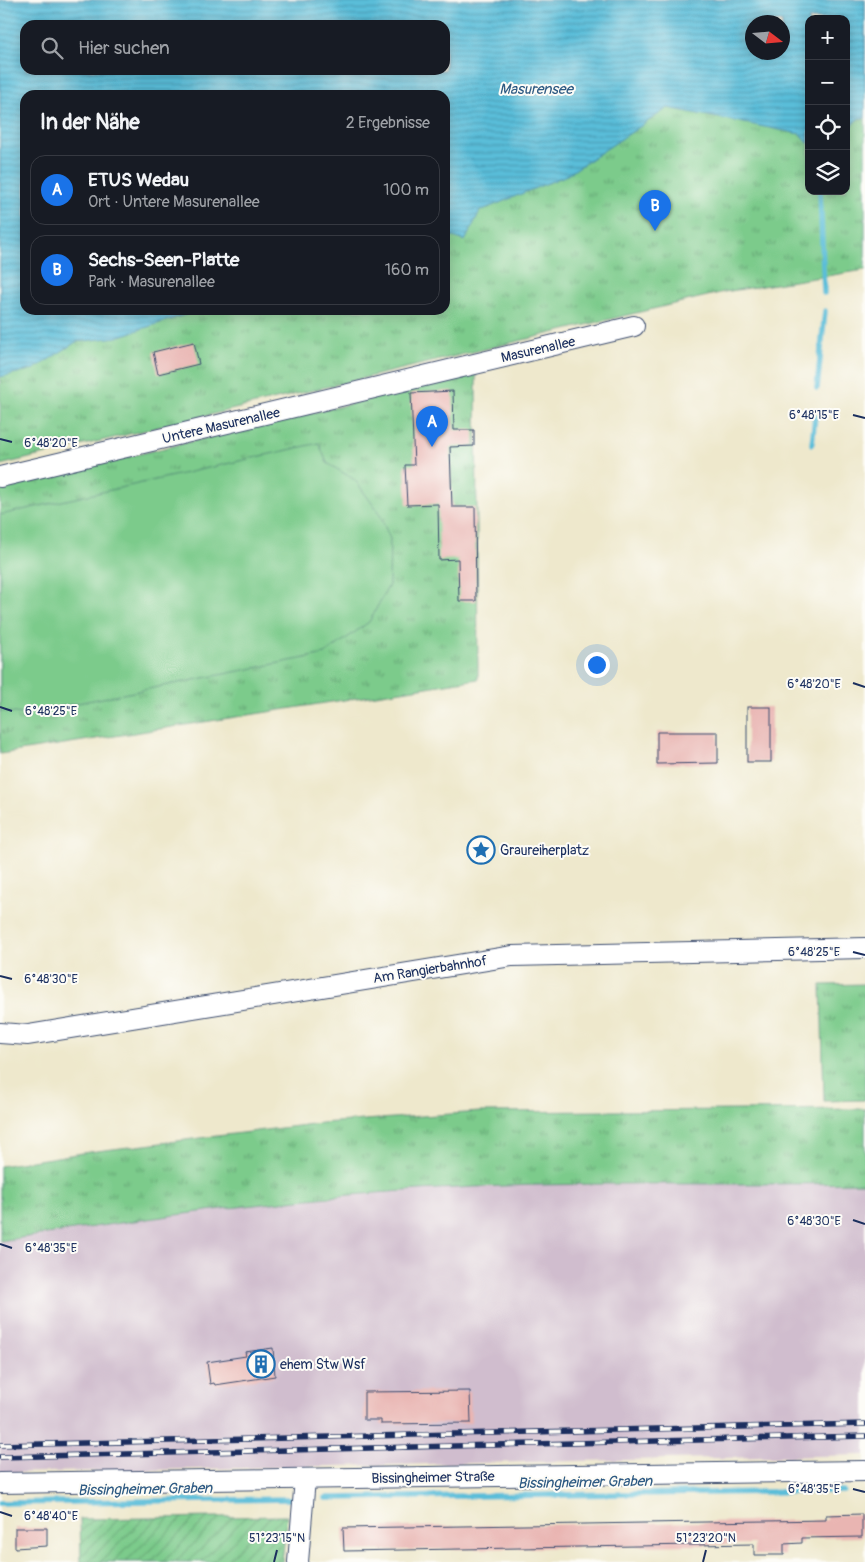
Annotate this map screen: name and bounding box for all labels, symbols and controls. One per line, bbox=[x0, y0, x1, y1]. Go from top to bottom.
north arrow bbox=[745, 15, 790, 60]
map controls bbox=[805, 15, 850, 195]
button: + bbox=[805, 15, 850, 60]
search box bbox=[20, 20, 450, 75]
icon: search bbox=[38, 34, 66, 62]
text: Hier suchen bbox=[78, 36, 170, 60]
button: − bbox=[805, 60, 850, 105]
water label: Masurensee bbox=[499, 80, 574, 99]
button: locate bbox=[805, 105, 850, 150]
text: In der Nähe bbox=[40, 109, 140, 136]
text: 2 Ergebnisse bbox=[346, 113, 430, 133]
button: layers bbox=[805, 150, 850, 195]
text: ETUS Wedau bbox=[88, 168, 189, 192]
text: A bbox=[52, 180, 62, 200]
text: 100 m bbox=[383, 180, 429, 200]
pin: B bbox=[639, 190, 671, 231]
text: Ort · Untere Masurenallee bbox=[88, 192, 260, 212]
text: Sechs-Seen-Platte bbox=[88, 248, 239, 272]
text: B bbox=[52, 260, 62, 280]
text: 160 m bbox=[385, 260, 429, 280]
text: Park · Masurenallee bbox=[88, 272, 215, 292]
street label: Masurenallee bbox=[499, 333, 577, 366]
street label: Untere Masurenallee bbox=[161, 404, 282, 447]
pin: A bbox=[416, 406, 448, 447]
text: 6°48'15"E bbox=[789, 408, 839, 423]
text: 6°48'20"E bbox=[24, 436, 78, 451]
your location bbox=[584, 652, 610, 678]
text: 6°48'20"E bbox=[787, 677, 841, 692]
text: 6°48'25"E bbox=[25, 704, 77, 719]
place icon: Graureiherplatz bbox=[466, 835, 496, 865]
place label: Graureiherplatz bbox=[500, 842, 589, 859]
text: 6°48'25"E bbox=[788, 945, 840, 960]
street label: Am Rangierbahnhof bbox=[372, 952, 489, 987]
text: 6°48'30"E bbox=[24, 972, 78, 987]
text: 6°48'30"E bbox=[787, 1214, 841, 1229]
text: 6°48'35"E bbox=[25, 1241, 77, 1256]
building icon: ehem Stw Wsf bbox=[246, 1349, 276, 1379]
place label: ehem Stw Wsf bbox=[280, 1356, 366, 1373]
street label: Bissingheimer Straße bbox=[371, 1468, 495, 1487]
water label: Bissingheimer Graben bbox=[518, 1472, 654, 1493]
water label: Bissingheimer Graben bbox=[78, 1479, 214, 1500]
text: 6°48'35"E bbox=[788, 1482, 840, 1497]
text: 6°48'40"E bbox=[24, 1509, 78, 1524]
text: 51°23'15"N bbox=[249, 1531, 305, 1546]
text: 51°23'20"N bbox=[676, 1531, 736, 1546]

